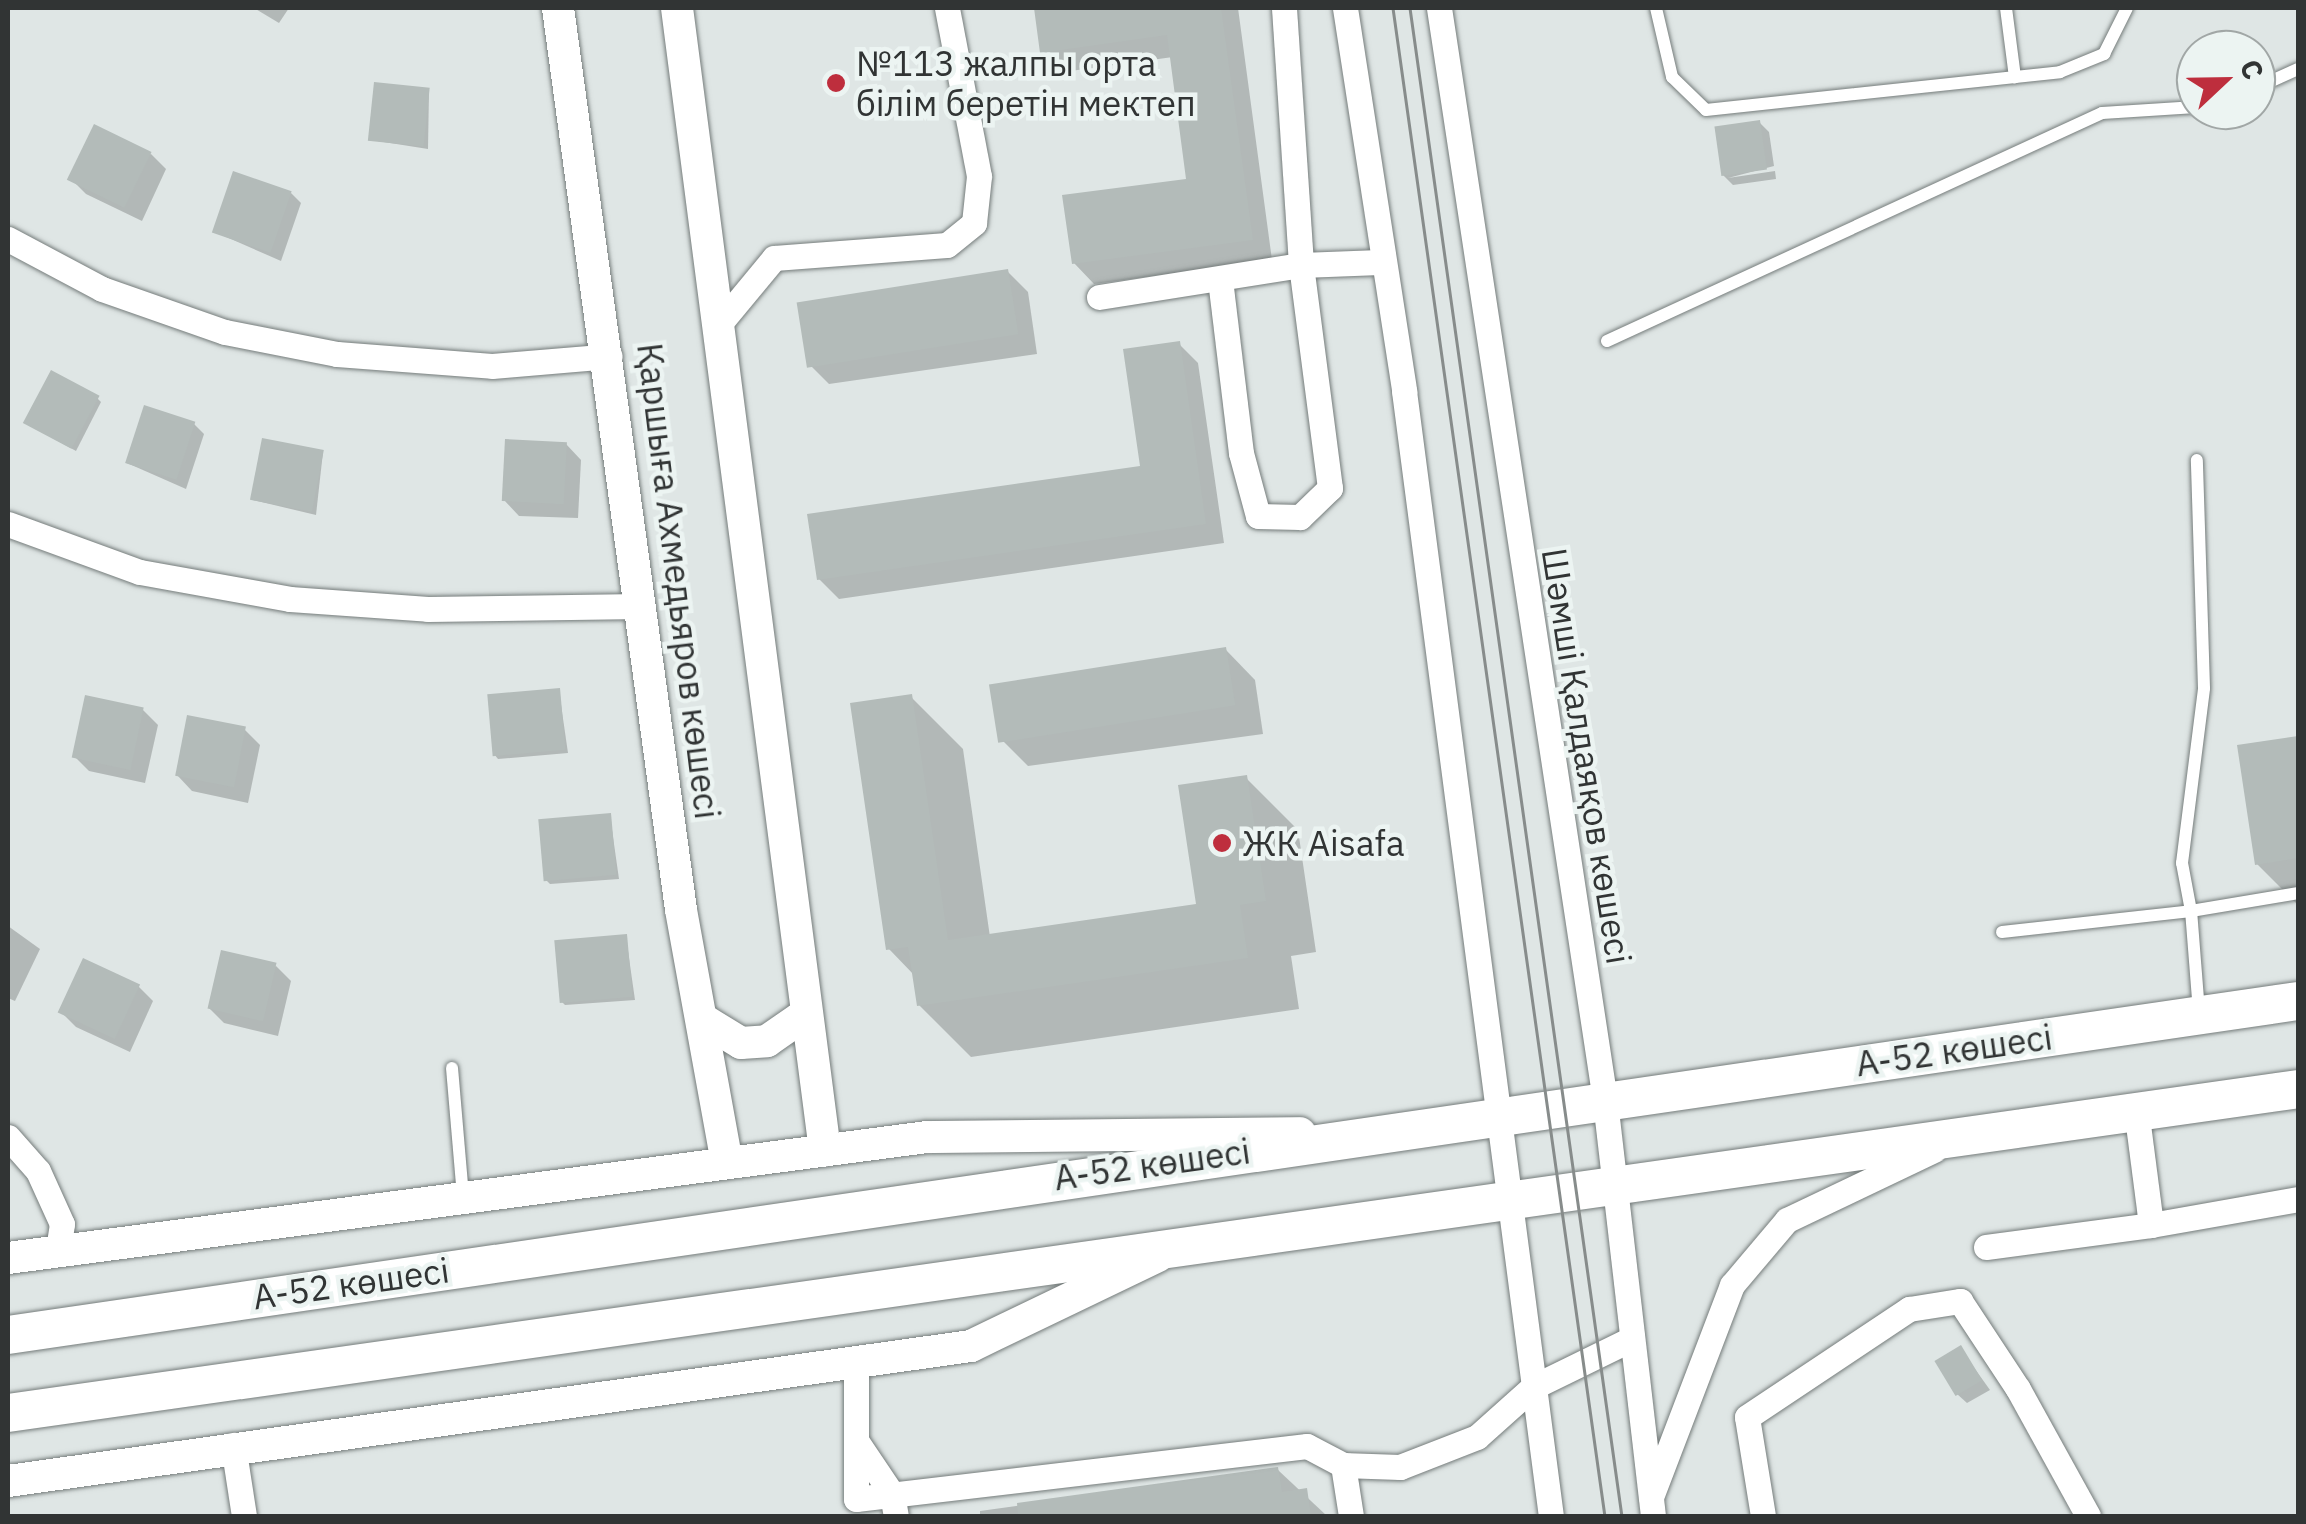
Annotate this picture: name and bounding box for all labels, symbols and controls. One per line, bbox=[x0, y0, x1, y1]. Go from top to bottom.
north arrow bbox=[2176, 30, 2276, 130]
place label: №113 жалпы орта білім беретін мектеп bbox=[856, 42, 1196, 124]
text: С bbox=[2232, 54, 2273, 85]
marker: №113 жалпы орта білім беретін мектеп bbox=[825, 72, 847, 94]
street label: Қаршыға Ахмедьяров көшесі bbox=[629, 341, 729, 821]
street label: Шәмші Қалдаяқов көшесі bbox=[1533, 545, 1641, 967]
place label: ЖК Aisafa bbox=[1242, 822, 1405, 864]
marker: ЖК Aisafa bbox=[1211, 832, 1233, 854]
street label: А-52 көшесі bbox=[1853, 1015, 2055, 1085]
street label: А-52 көшесі bbox=[1051, 1129, 1253, 1199]
street label: А-52 көшесі bbox=[250, 1248, 452, 1318]

